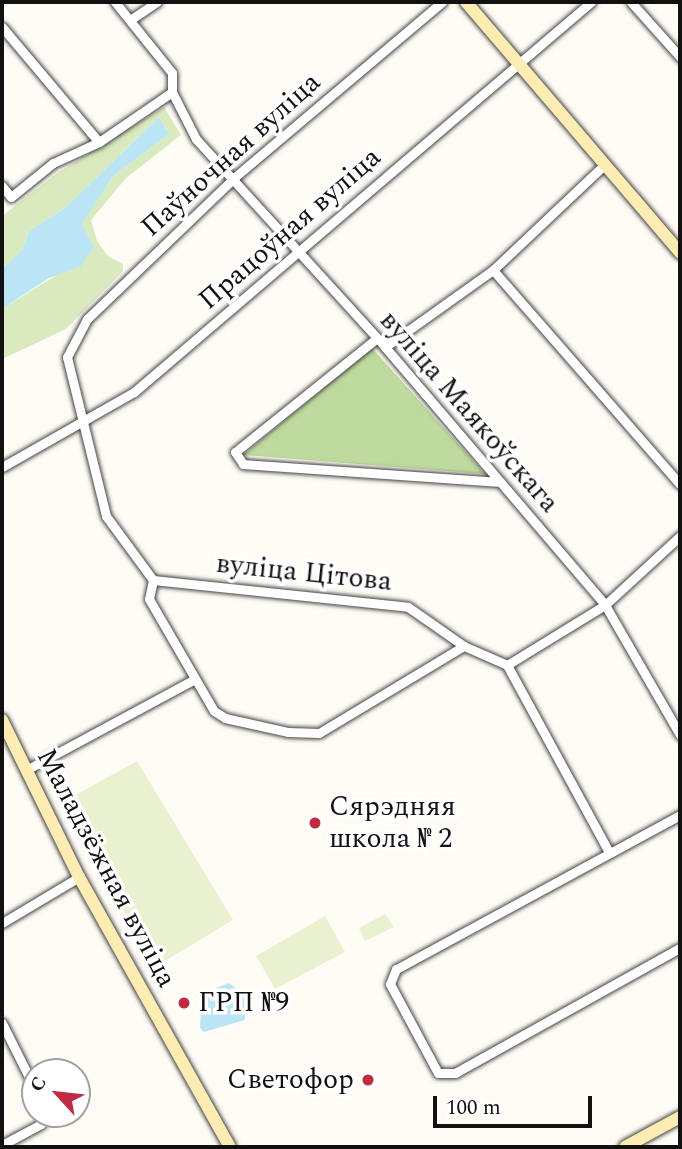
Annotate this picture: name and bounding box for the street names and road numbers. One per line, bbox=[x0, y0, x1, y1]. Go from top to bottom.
street label: Паўночная вуліца bbox=[134, 66, 328, 244]
street label: Працоўная вуліца bbox=[192, 141, 388, 317]
street label: вуліца Маякоўскага bbox=[372, 304, 566, 520]
street label: вуліца Цітова bbox=[214, 547, 394, 599]
street label: Маладзёжная вуліца bbox=[29, 743, 183, 993]

